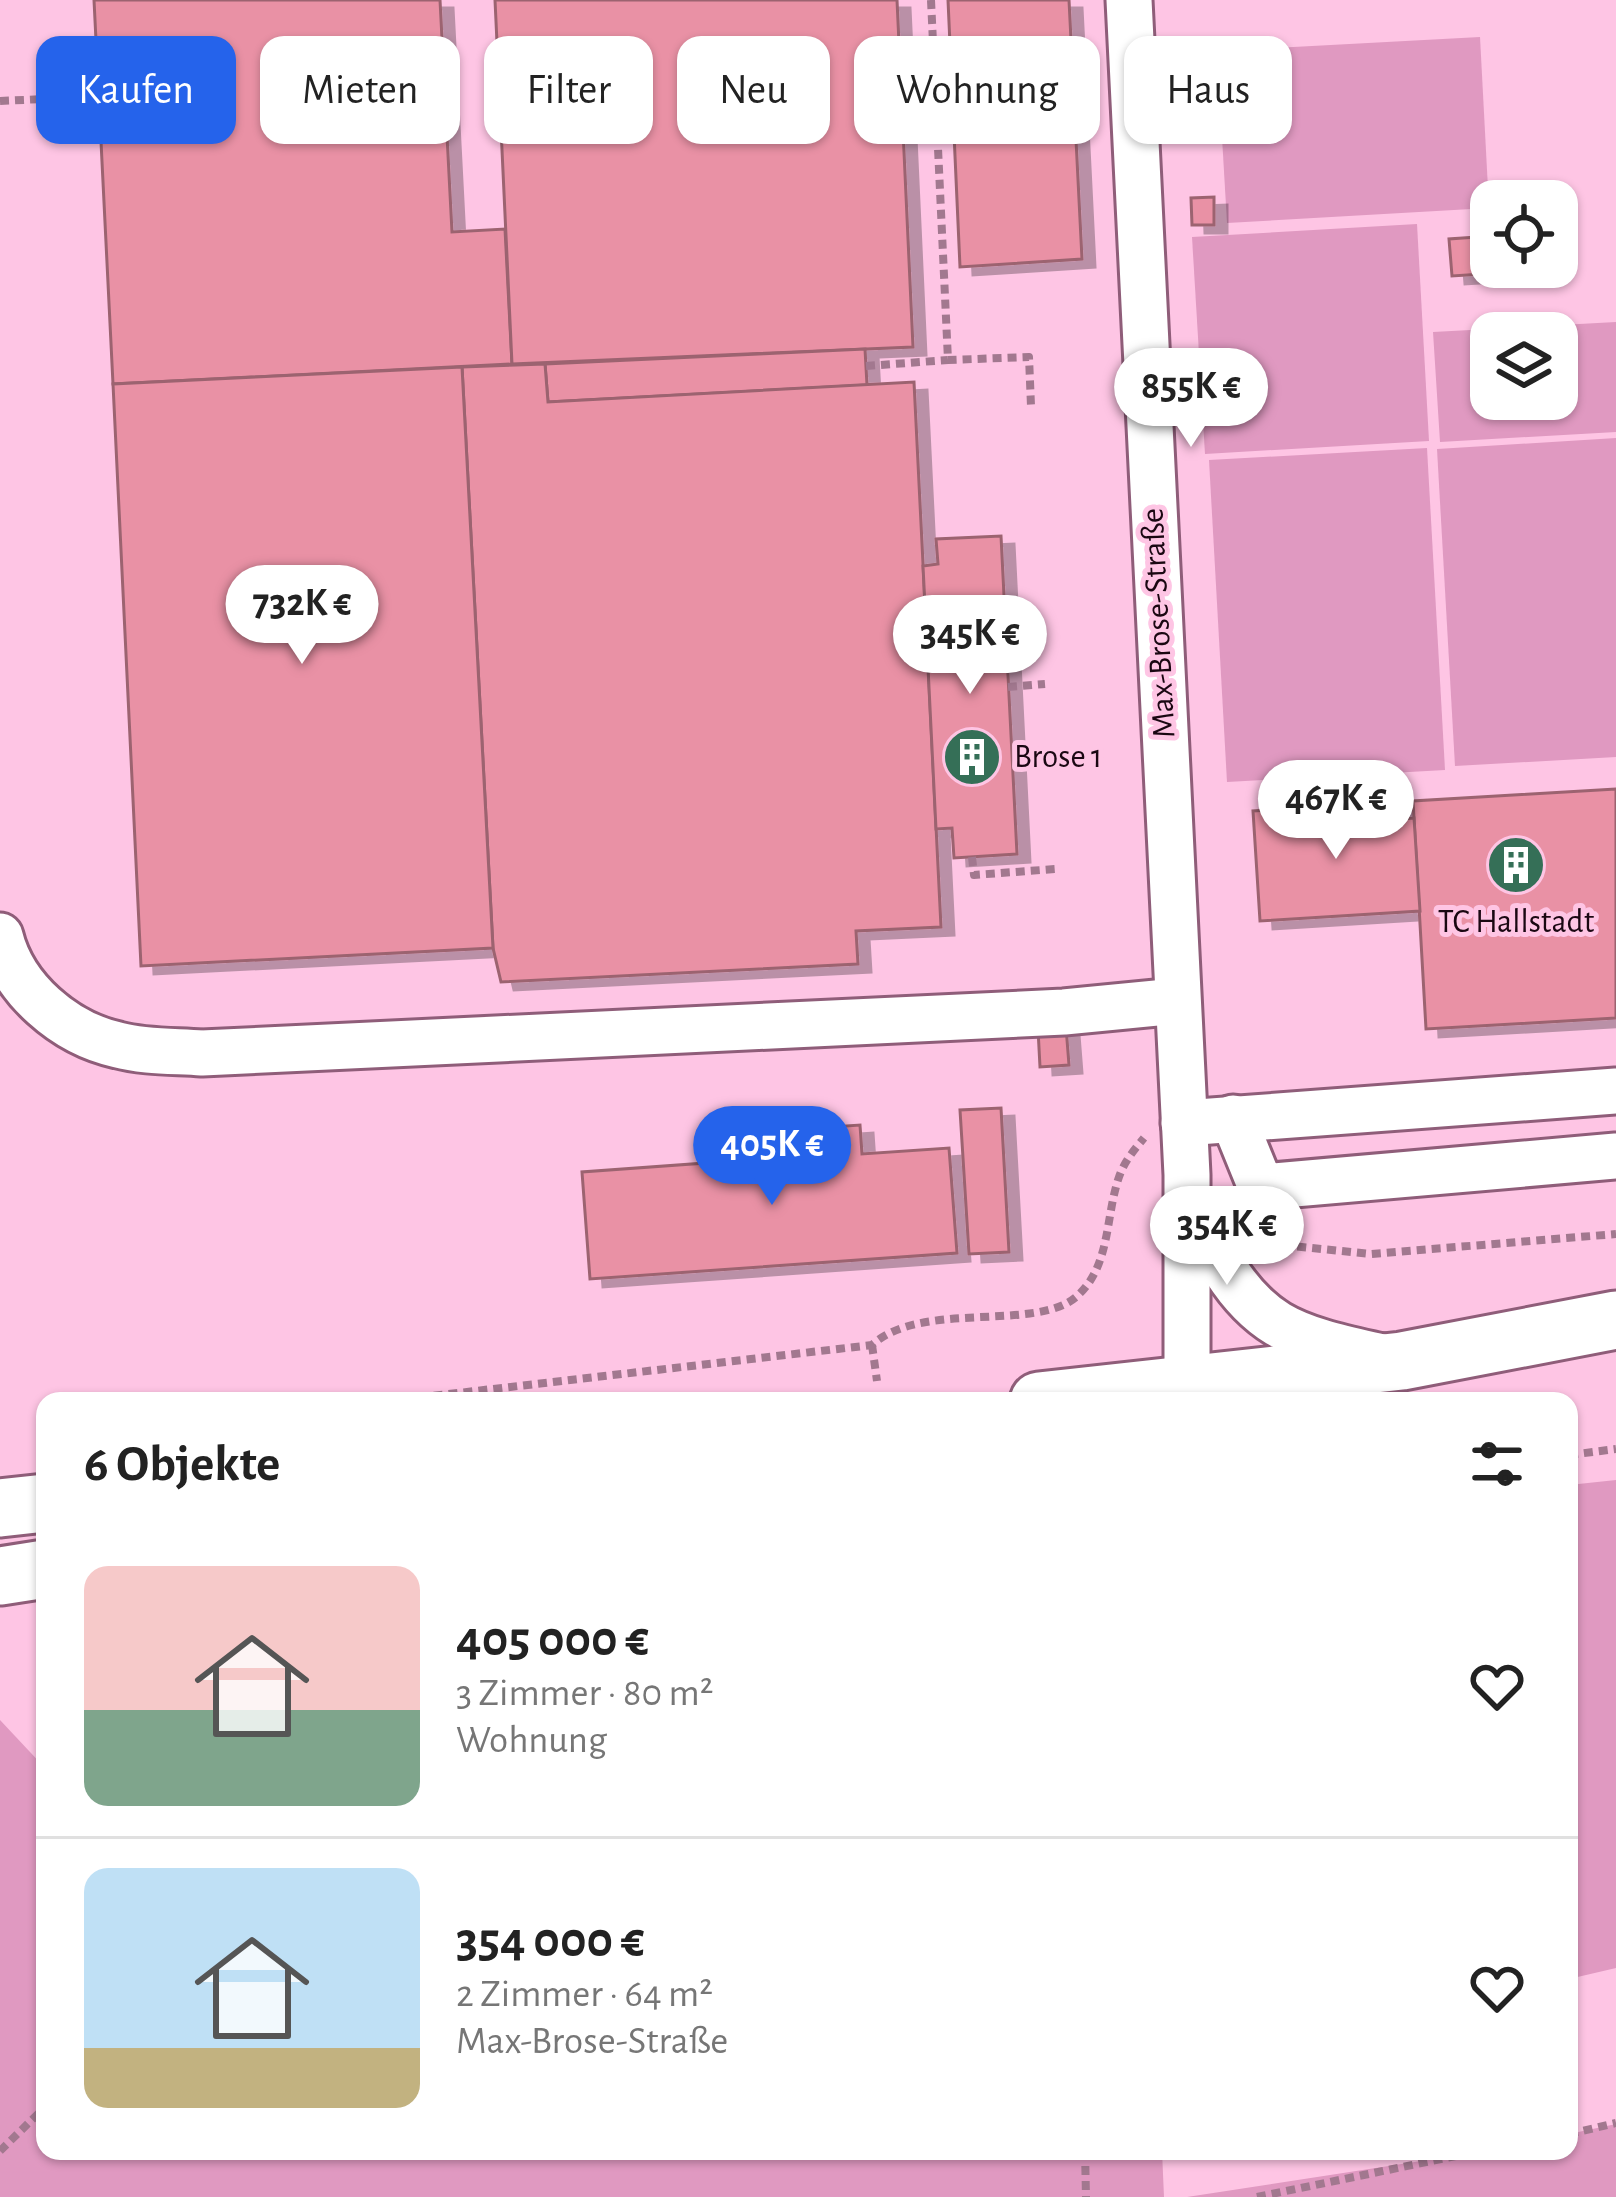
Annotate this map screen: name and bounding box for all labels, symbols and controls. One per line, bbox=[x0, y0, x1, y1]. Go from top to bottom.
chip: Kaufen bbox=[36, 36, 236, 144]
chip: Mieten bbox=[260, 36, 460, 144]
chip: Filter bbox=[484, 36, 653, 144]
chip: Neu bbox=[677, 36, 830, 144]
chip: Wohnung bbox=[854, 36, 1100, 144]
chip: Haus bbox=[1124, 36, 1292, 144]
map controls bbox=[1470, 180, 1578, 420]
button: locate bbox=[1470, 180, 1578, 288]
button: layers bbox=[1470, 312, 1578, 420]
pin: 855K € bbox=[1093, 348, 1289, 450]
text: 855K € bbox=[1141, 367, 1241, 406]
street label: Max-Brose-Straße bbox=[1136, 507, 1182, 739]
pin: 732K € bbox=[204, 565, 400, 667]
text: 732K € bbox=[253, 584, 351, 623]
pin: 345K € bbox=[872, 595, 1068, 697]
text: 345K € bbox=[920, 614, 1020, 653]
building icon: Brose 1 bbox=[941, 726, 1003, 788]
place label: Brose 1 bbox=[1014, 741, 1102, 774]
pin: 467K € bbox=[1238, 760, 1434, 862]
text: 467K € bbox=[1285, 779, 1387, 818]
building icon: TC Hallstadt bbox=[1485, 834, 1547, 896]
place label: TC Hallstadt bbox=[1438, 906, 1595, 939]
pin: 405K € bbox=[674, 1106, 870, 1208]
text: 405K € bbox=[720, 1125, 824, 1164]
pin: 354K € bbox=[1129, 1186, 1325, 1288]
text: 354K € bbox=[1177, 1205, 1277, 1244]
icon: filters bbox=[1464, 1431, 1530, 1497]
text: 6 Objekte bbox=[84, 1439, 280, 1490]
icon: home bbox=[180, 1614, 324, 1758]
text: 405 000 € bbox=[456, 1614, 649, 1665]
icon: heart bbox=[1464, 1653, 1530, 1719]
text: 3 Zimmer · 80 m² bbox=[456, 1674, 713, 1713]
text: Wohnung bbox=[456, 1721, 607, 1760]
text: 354 000 € bbox=[456, 1915, 645, 1966]
icon: home bbox=[180, 1916, 324, 2060]
icon: heart bbox=[1464, 1955, 1530, 2021]
text: 2 Zimmer · 64 m² bbox=[456, 1975, 713, 2014]
text: Max-Brose-Straße bbox=[456, 2022, 728, 2061]

